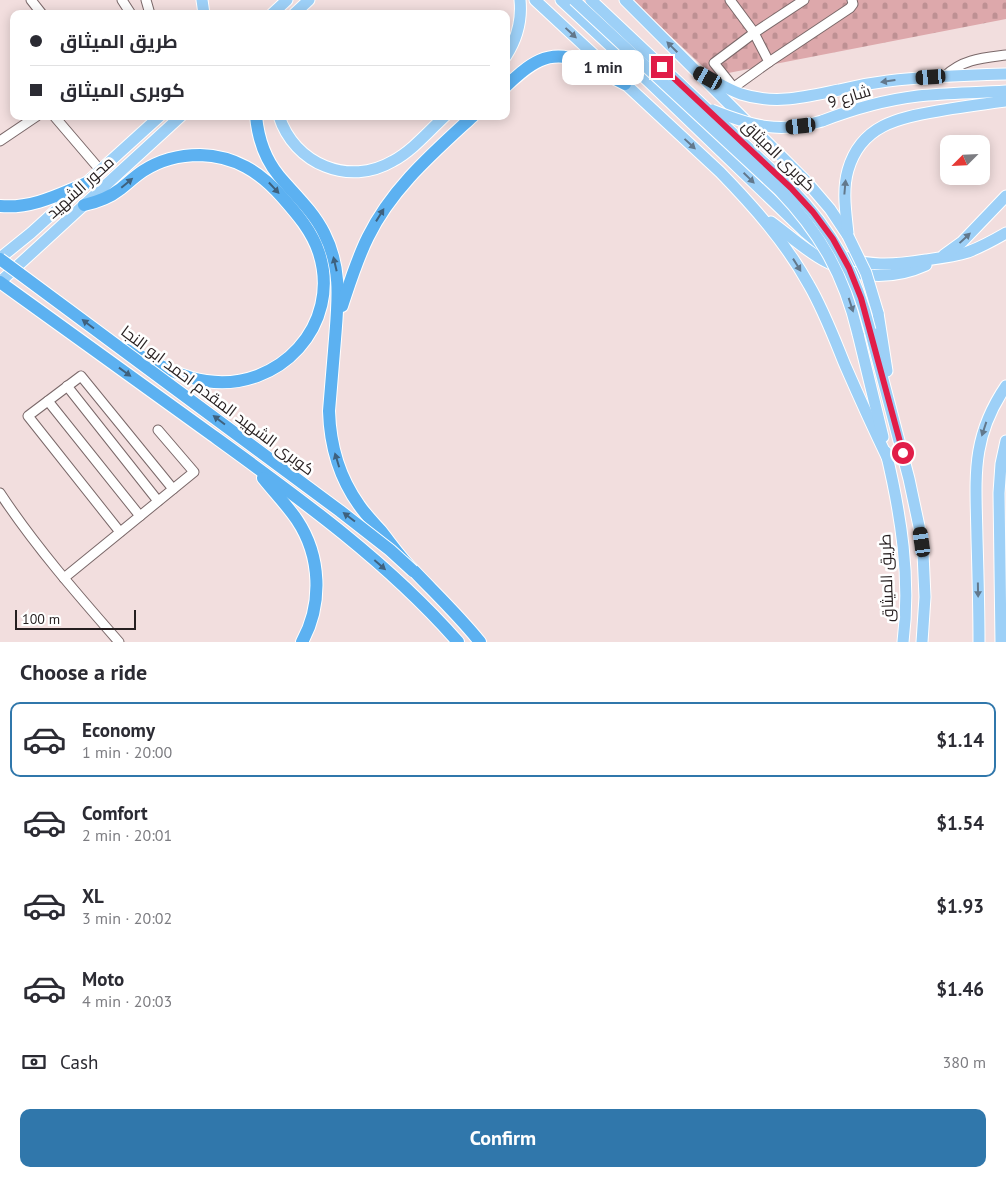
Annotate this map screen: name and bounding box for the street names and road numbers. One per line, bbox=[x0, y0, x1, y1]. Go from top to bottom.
street label: شارع 9 bbox=[825, 80, 874, 114]
street label: كوبرى الميثاق bbox=[737, 115, 820, 196]
street label: محور الشهيد bbox=[42, 151, 119, 223]
street label: كوبرى الشهيد المقدم احمد ابو النجا bbox=[116, 321, 319, 481]
street label: طريق الميثاق bbox=[874, 534, 899, 622]

